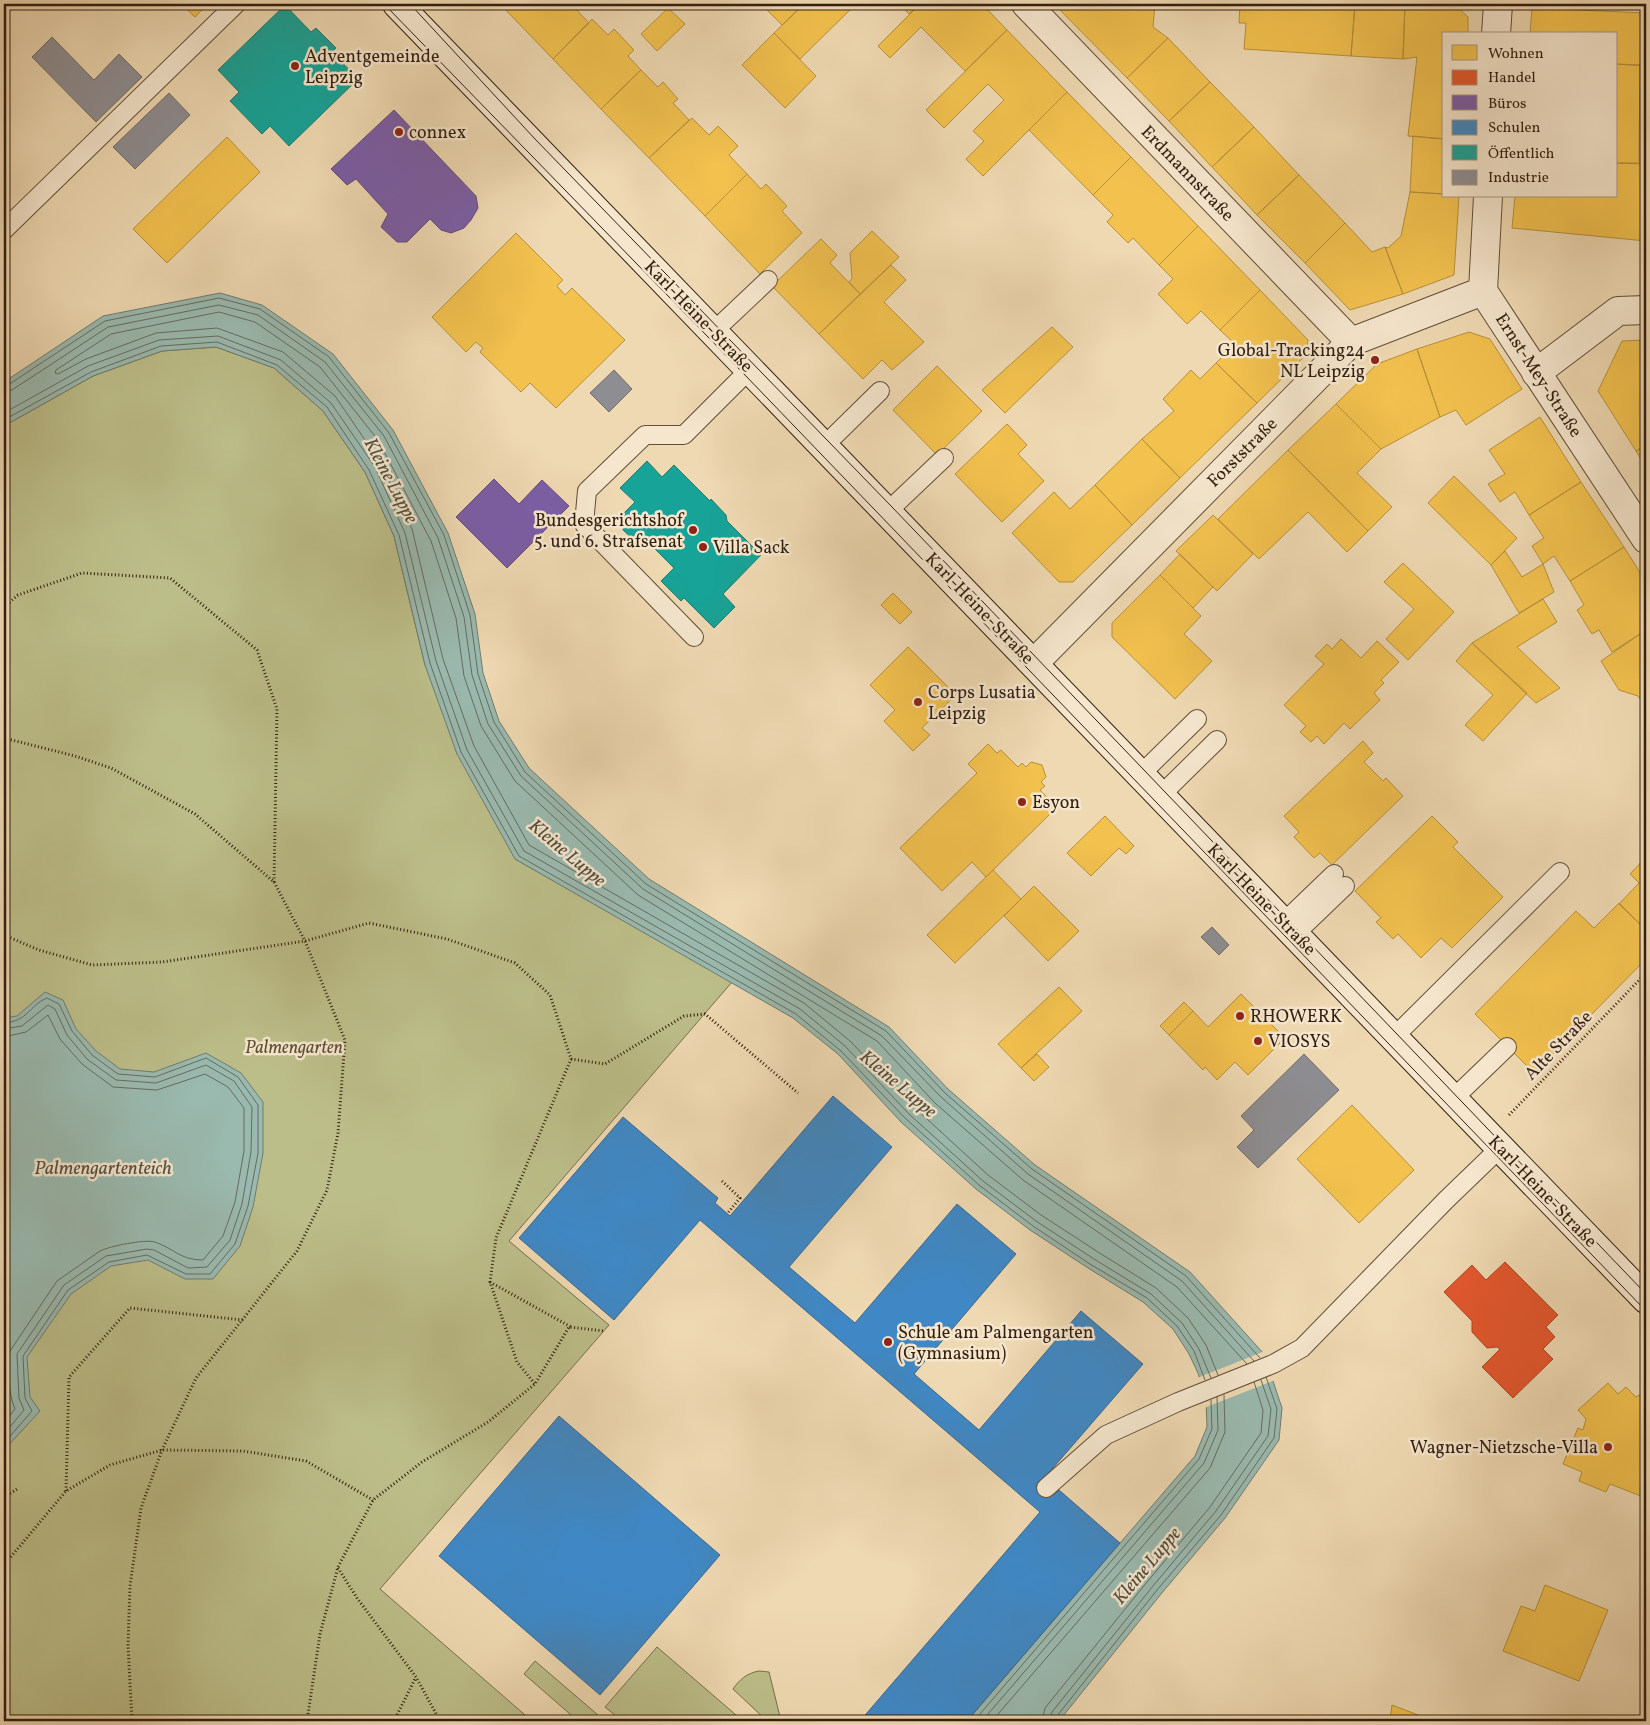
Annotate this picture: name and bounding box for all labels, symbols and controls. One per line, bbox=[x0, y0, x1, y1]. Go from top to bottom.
legend bbox=[1442, 32, 1618, 198]
text: Wohnen bbox=[1488, 44, 1544, 65]
place label: Adventgemeinde Leipzig bbox=[305, 45, 439, 91]
marker: Adventgemeinde Leipzig bbox=[289, 60, 301, 72]
text: Handel bbox=[1488, 68, 1536, 89]
text: Büros bbox=[1488, 94, 1527, 115]
text: Schulen bbox=[1488, 118, 1541, 139]
street label: Erdmannstraße bbox=[1135, 120, 1239, 228]
place label: connex bbox=[409, 121, 466, 146]
marker: connex bbox=[393, 126, 405, 138]
text: Öffentlich bbox=[1488, 144, 1555, 165]
text: Industrie bbox=[1488, 168, 1549, 189]
street label: Karl-Heine-Straße bbox=[638, 255, 758, 379]
street label: Ernst-Mey-Straße bbox=[1488, 309, 1587, 443]
place label: Global-Tracking24 NL Leipzig bbox=[1218, 339, 1365, 385]
marker: Global-Tracking24 NL Leipzig bbox=[1369, 354, 1381, 366]
street label: Forststraße bbox=[1202, 412, 1284, 494]
water label: Kleine Luppe bbox=[357, 434, 424, 528]
place label: Bundesgerichtshof 5. und 6. Strafsenat bbox=[534, 509, 685, 555]
marker: Bundesgerichtshof 5. und 6. Strafsenat bbox=[687, 524, 699, 536]
place label: Villa Sack bbox=[713, 536, 790, 561]
marker: Villa Sack bbox=[697, 541, 709, 553]
street label: Karl-Heine-Straße bbox=[919, 547, 1039, 671]
place label: Corps Lusatia Leipzig bbox=[928, 681, 1036, 727]
marker: Corps Lusatia Leipzig bbox=[912, 696, 924, 708]
place label: Esyon bbox=[1032, 791, 1080, 816]
marker: Esyon bbox=[1016, 796, 1028, 808]
water label: Kleine Luppe bbox=[523, 814, 611, 894]
street label: Karl-Heine-Straße bbox=[1201, 838, 1321, 962]
place label: RHOWERK bbox=[1250, 1005, 1342, 1030]
street label: Alte Straße bbox=[1519, 1006, 1599, 1087]
marker: RHOWERK bbox=[1234, 1010, 1246, 1022]
place label: VIOSYS bbox=[1268, 1030, 1330, 1055]
marker: VIOSYS bbox=[1252, 1035, 1264, 1047]
park label: Palmengarten bbox=[245, 1036, 343, 1061]
water label: Kleine Luppe bbox=[854, 1045, 942, 1125]
street label: Karl-Heine-Straße bbox=[1482, 1130, 1602, 1254]
water label: Palmengartenteich bbox=[34, 1156, 172, 1182]
place label: Schule am Palmengarten (Gymnasium) bbox=[898, 1321, 1094, 1367]
marker: Schule am Palmengarten (Gymnasium) bbox=[882, 1336, 894, 1348]
place label: Wagner-Nietzsche-Villa bbox=[1410, 1436, 1598, 1461]
marker: Wagner-Nietzsche-Villa bbox=[1602, 1441, 1614, 1453]
water label: Kleine Luppe bbox=[1108, 1522, 1188, 1610]

